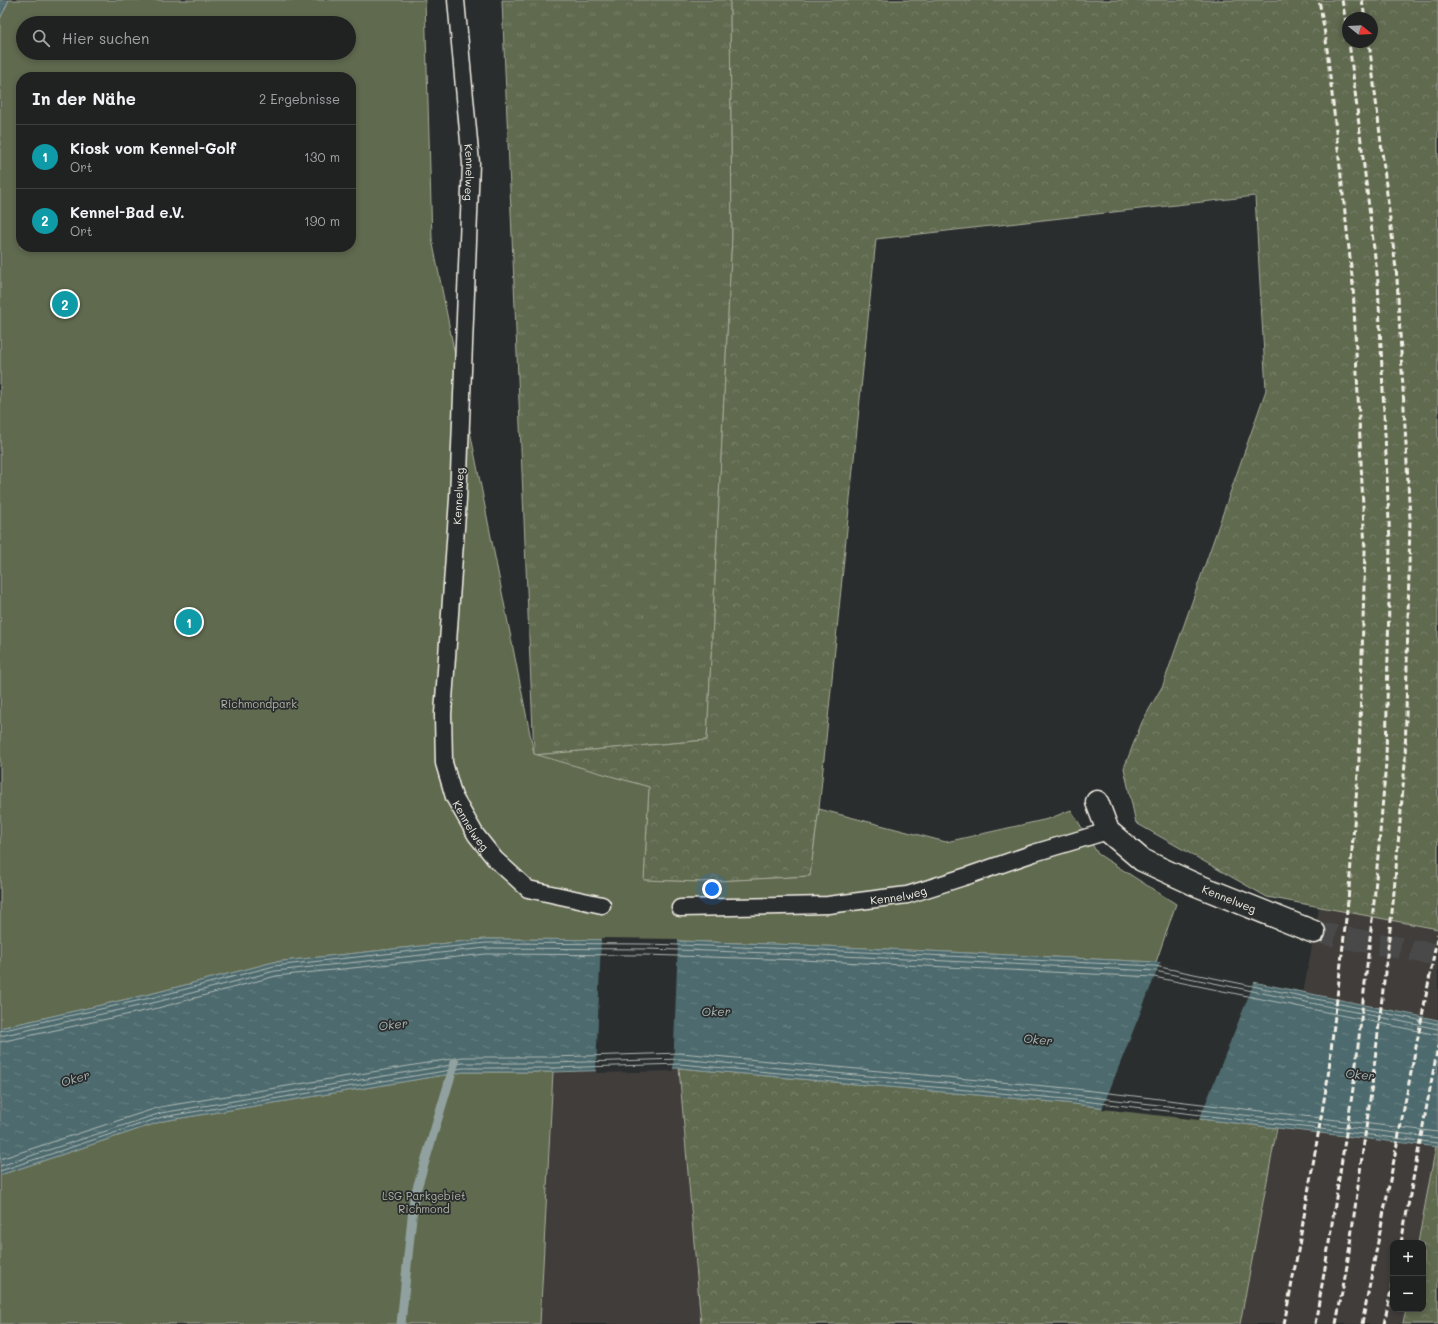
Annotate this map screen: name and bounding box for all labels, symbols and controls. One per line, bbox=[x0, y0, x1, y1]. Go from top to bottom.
north arrow bbox=[1342, 12, 1378, 48]
search box bbox=[16, 16, 356, 60]
icon: search bbox=[30, 27, 52, 49]
text: Hier suchen bbox=[62, 28, 149, 48]
text: In der Nähe bbox=[32, 87, 136, 109]
text: 2 Ergebnisse bbox=[259, 90, 340, 107]
text: Kiosk vom Kennel-Golf bbox=[70, 138, 236, 158]
street label: Kennelweg bbox=[462, 143, 479, 201]
text: 1 bbox=[42, 148, 48, 165]
text: 130 m bbox=[304, 148, 340, 165]
text: Ort bbox=[70, 158, 93, 175]
text: Kennel-Bad e.V. bbox=[70, 202, 185, 222]
text: 2 bbox=[41, 212, 49, 229]
text: 190 m bbox=[304, 212, 340, 229]
text: Ort bbox=[70, 222, 93, 239]
pin: 2 bbox=[52, 289, 78, 319]
street label: Kennelweg bbox=[449, 467, 467, 525]
pin: 1 bbox=[176, 607, 202, 637]
park label: Richmondpark bbox=[221, 696, 297, 711]
street label: Kennelweg bbox=[450, 797, 493, 854]
your location bbox=[702, 879, 722, 899]
street label: Kennelweg bbox=[1200, 881, 1259, 916]
street label: Kennelweg bbox=[869, 882, 928, 907]
water label: Oker bbox=[701, 1003, 731, 1019]
water label: Oker bbox=[377, 1014, 409, 1034]
water label: Oker bbox=[1023, 1030, 1053, 1048]
water label: Oker bbox=[1345, 1065, 1375, 1083]
water label: Oker bbox=[59, 1066, 91, 1090]
park label: LSG Parkgebiet Richmond bbox=[382, 1188, 466, 1216]
map controls bbox=[1390, 1240, 1426, 1312]
button: + bbox=[1390, 1240, 1426, 1276]
button: − bbox=[1390, 1276, 1426, 1312]

